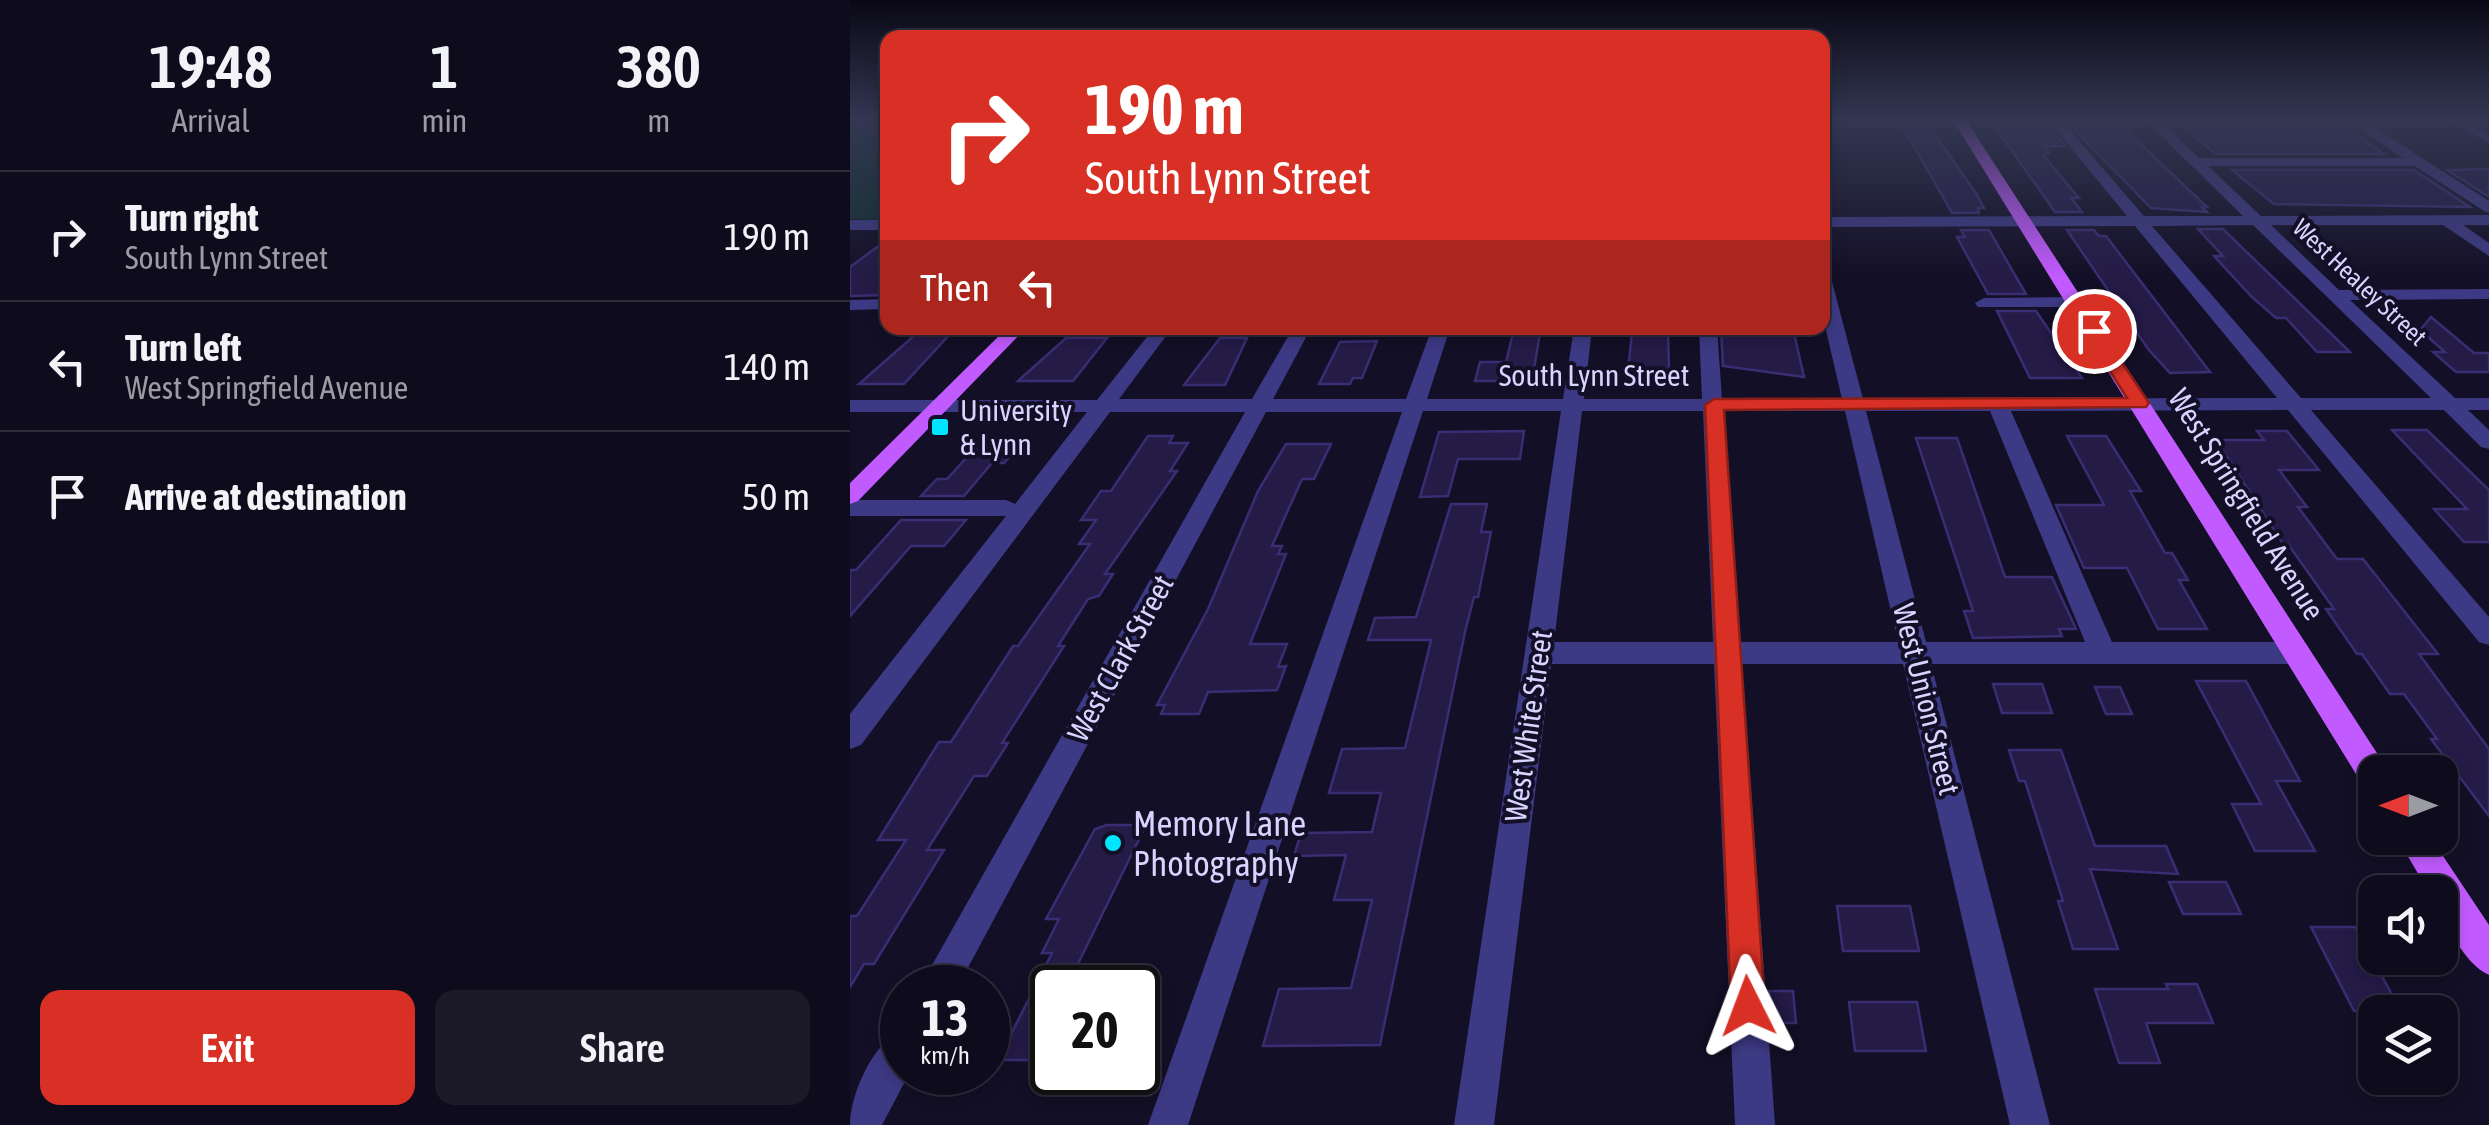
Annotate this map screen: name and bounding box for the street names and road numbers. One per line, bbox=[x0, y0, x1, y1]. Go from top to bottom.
street label: West Healey Street bbox=[2288, 213, 2432, 351]
street label: South Lynn Street bbox=[1499, 358, 1689, 392]
street label: West Springfield Avenue bbox=[2162, 382, 2332, 626]
street label: West Clark Street bbox=[1060, 569, 1180, 747]
street label: West Union Street bbox=[1887, 600, 1967, 798]
street label: West White Street bbox=[1498, 628, 1558, 824]

